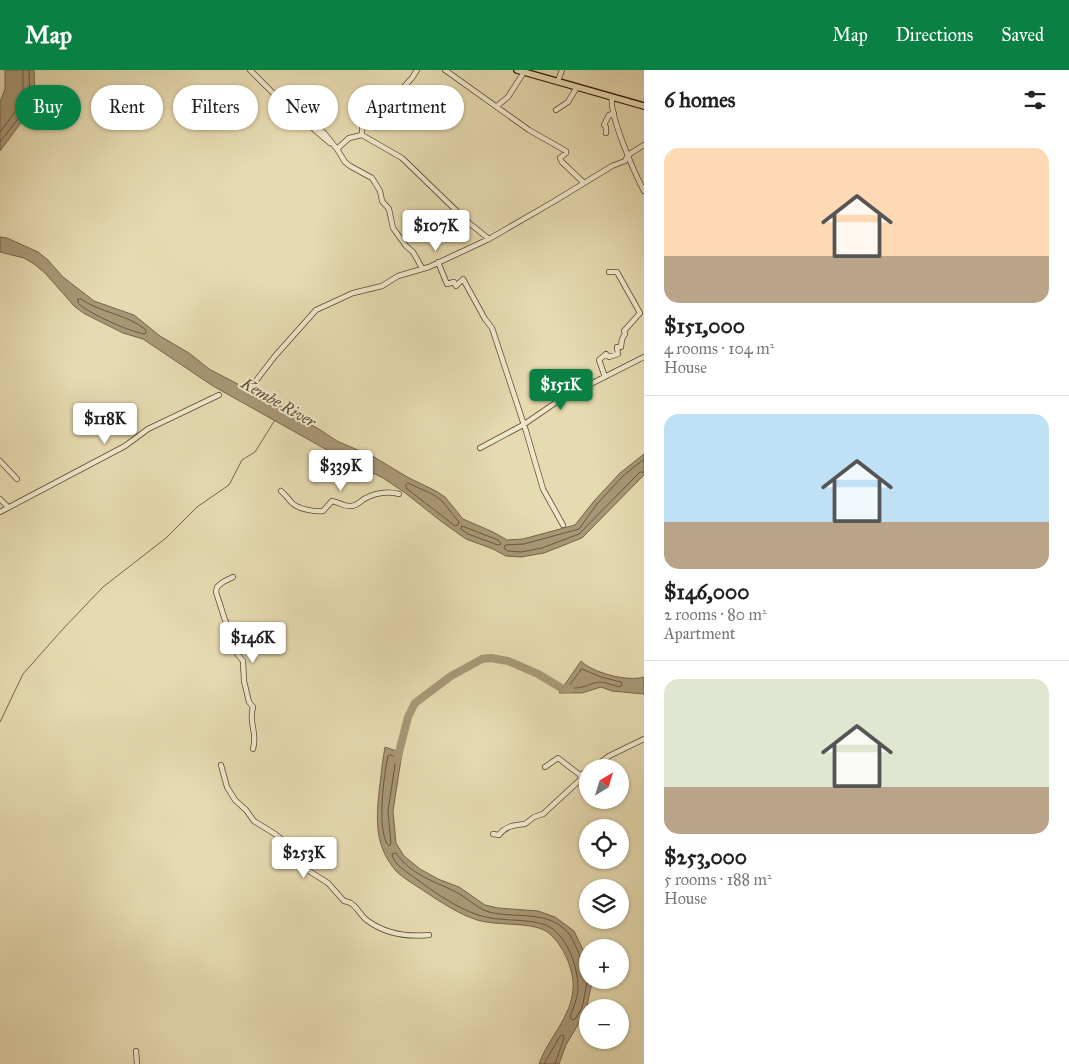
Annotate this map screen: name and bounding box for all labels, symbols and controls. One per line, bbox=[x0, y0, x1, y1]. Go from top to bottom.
text: Map bbox=[25, 20, 72, 50]
text: Map bbox=[832, 24, 868, 46]
text: Directions bbox=[896, 24, 973, 46]
text: Saved bbox=[1001, 24, 1044, 46]
chip: Buy bbox=[15, 85, 81, 130]
chip: Rent bbox=[91, 85, 163, 130]
chip: Filters bbox=[173, 85, 258, 130]
chip: New bbox=[268, 85, 338, 130]
chip: Apartment bbox=[348, 85, 464, 130]
icon: filters bbox=[1021, 86, 1049, 114]
text: 6 homes bbox=[664, 87, 736, 113]
icon: home bbox=[812, 181, 902, 271]
pin: $107K bbox=[401, 210, 471, 252]
text: $107K bbox=[413, 216, 459, 235]
text: $151,000 bbox=[664, 313, 745, 339]
text: 4 rooms · 104 m² bbox=[664, 339, 774, 358]
text: House bbox=[664, 358, 707, 377]
pin: $151K bbox=[526, 368, 596, 411]
water label: Kembe River bbox=[237, 373, 321, 432]
text: $151K bbox=[541, 375, 581, 394]
pin: $118K bbox=[70, 402, 140, 445]
text: $118K bbox=[84, 409, 126, 428]
icon: home bbox=[812, 446, 902, 536]
pin: $339K bbox=[306, 450, 376, 492]
text: $339K bbox=[320, 456, 362, 475]
text: $146,000 bbox=[664, 579, 749, 605]
text: 2 rooms · 80 m² bbox=[664, 605, 767, 624]
pin: $146K bbox=[218, 622, 288, 664]
text: Apartment bbox=[664, 624, 736, 643]
text: $146K bbox=[231, 628, 275, 647]
icon: home bbox=[812, 711, 902, 801]
north arrow bbox=[579, 759, 629, 809]
map controls bbox=[579, 759, 629, 1049]
button: locate bbox=[579, 819, 629, 869]
pin: $253K bbox=[269, 836, 339, 879]
text: $253K bbox=[283, 843, 325, 862]
text: $253,000 bbox=[664, 844, 747, 870]
text: 5 rooms · 188 m² bbox=[664, 870, 772, 889]
button: layers bbox=[579, 879, 629, 929]
text: House bbox=[664, 889, 707, 908]
button: + bbox=[579, 939, 629, 989]
button: − bbox=[579, 999, 629, 1049]

